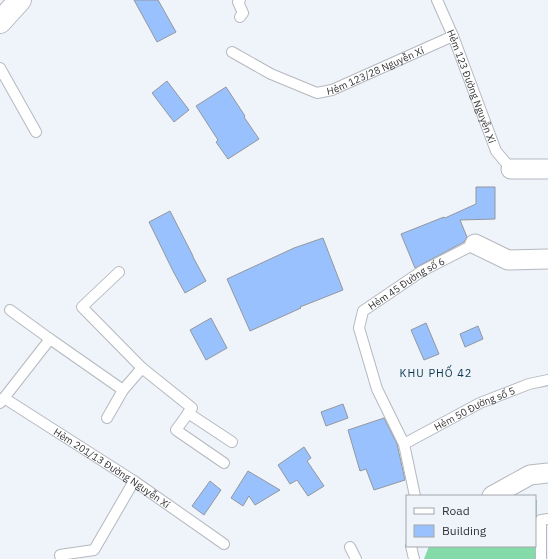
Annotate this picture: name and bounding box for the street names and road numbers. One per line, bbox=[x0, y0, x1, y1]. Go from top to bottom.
street label: Hẻm 123 Đường Nguyễn Xí bbox=[444, 27, 499, 146]
street label: Hẻm 123/28 Nguyễn Xí bbox=[326, 44, 426, 98]
street label: Hẻm 45 Đường số 6 bbox=[366, 255, 447, 313]
street label: Hẻm 50 Đường số 5 bbox=[432, 384, 517, 434]
street label: Hẻm 201/13 Đường Nguyễn Xí bbox=[51, 425, 173, 511]

